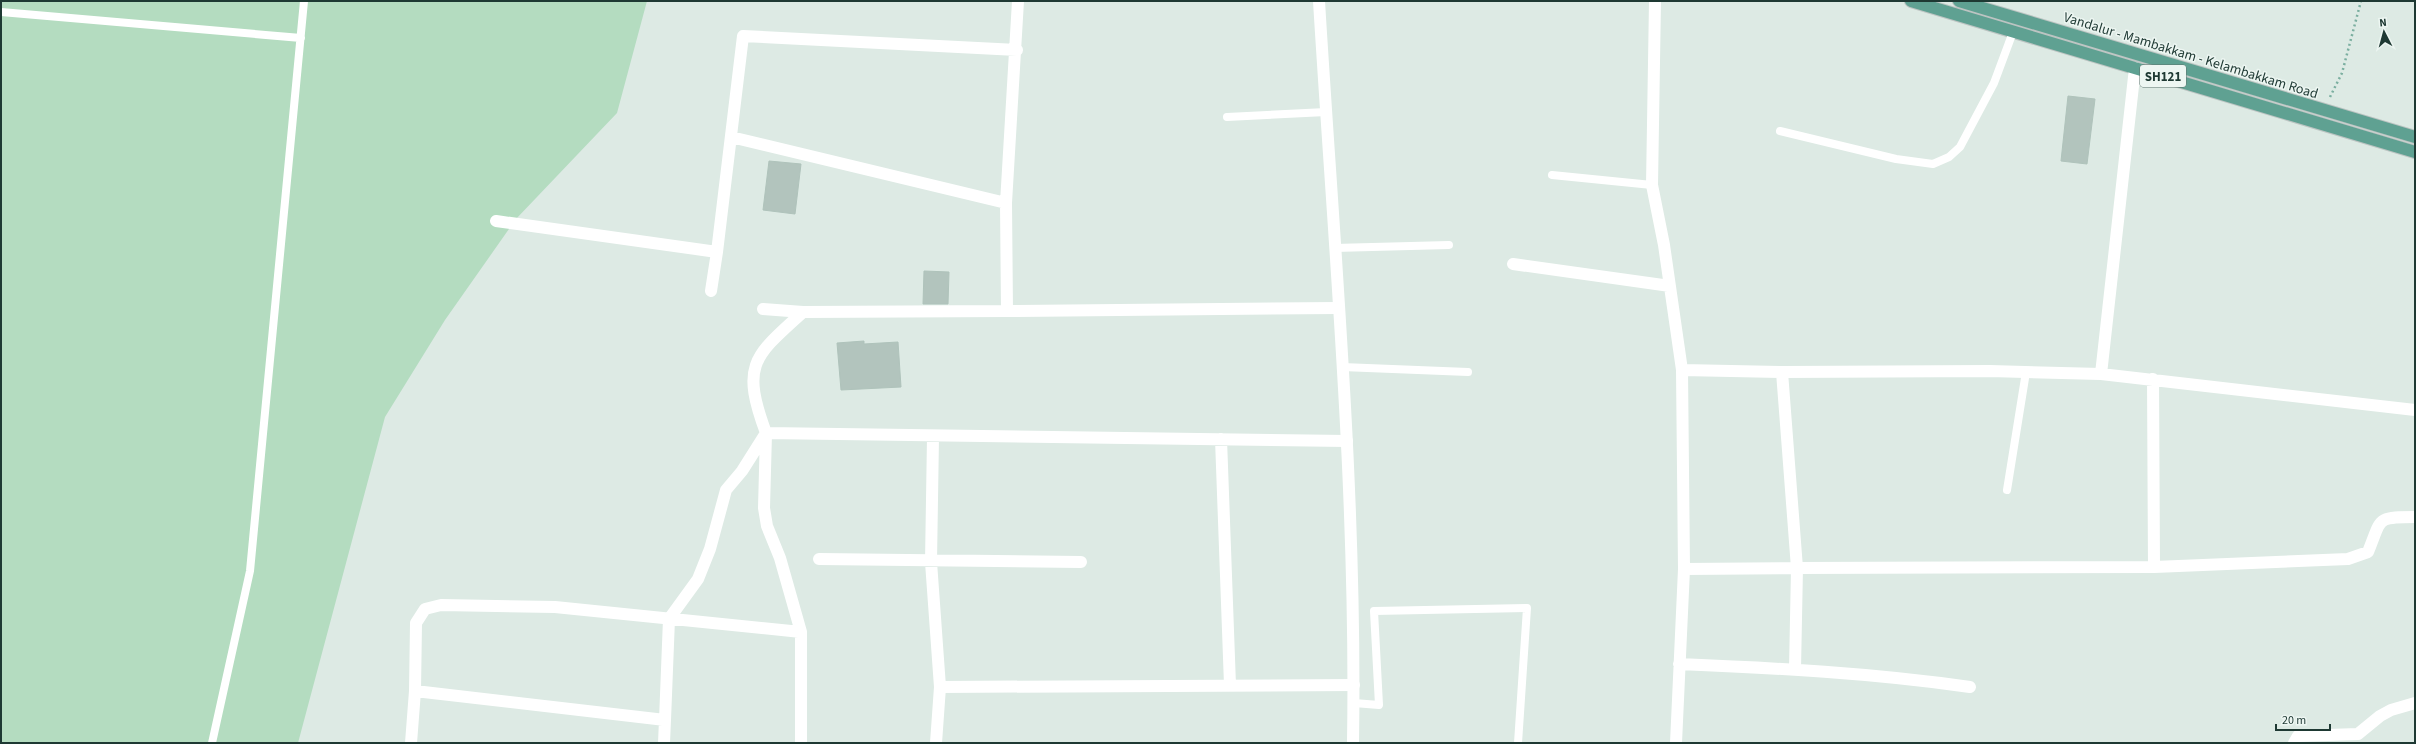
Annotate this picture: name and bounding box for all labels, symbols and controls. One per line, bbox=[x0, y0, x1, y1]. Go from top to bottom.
street label: Vandalur - Mambakkam - Kelambakkam Road bbox=[2061, 8, 2320, 104]
north arrow bbox=[2364, 12, 2404, 52]
text: N bbox=[2379, 15, 2387, 30]
road number: SH121 bbox=[2140, 65, 2186, 87]
scale bar bbox=[2276, 706, 2330, 732]
text: 20 m bbox=[2282, 712, 2306, 729]

